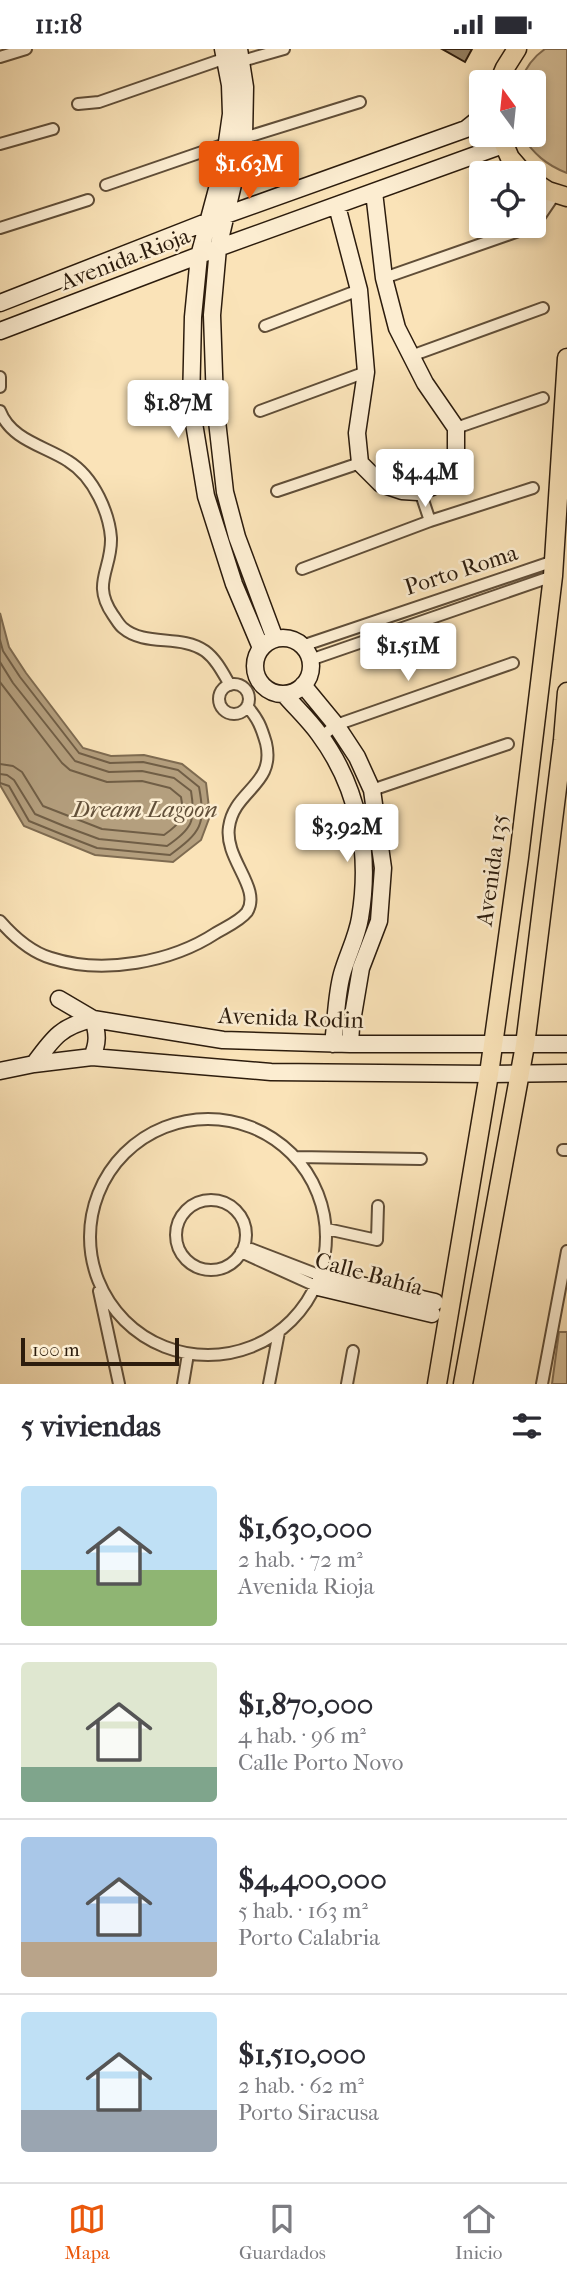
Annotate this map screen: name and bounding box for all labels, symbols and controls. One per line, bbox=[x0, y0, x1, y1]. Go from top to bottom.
text: 11:18 bbox=[35, 9, 82, 40]
north arrow bbox=[469, 70, 546, 147]
map controls bbox=[469, 70, 546, 238]
pin: $1.63M bbox=[192, 141, 306, 201]
text: $1.63M bbox=[215, 150, 283, 177]
button: locate bbox=[469, 161, 546, 238]
street label: Avenida Rioja bbox=[56, 222, 194, 296]
pin: $1.87M bbox=[121, 381, 235, 440]
text: $1.87M bbox=[144, 389, 213, 416]
pin: $4.4M bbox=[376, 449, 474, 509]
text: $4.4M bbox=[392, 458, 458, 485]
street label: Porto Roma bbox=[401, 539, 521, 601]
pin: $1.51M bbox=[351, 623, 465, 683]
text: $1.51M bbox=[376, 632, 440, 659]
water label: Dream Lagoon bbox=[70, 795, 218, 823]
pin: $3.92M bbox=[290, 805, 404, 864]
street label: Avenida 135 bbox=[471, 812, 513, 929]
text: $3.92M bbox=[311, 813, 383, 840]
street label: Avenida Rodin bbox=[217, 1002, 365, 1034]
street label: Calle Bahía bbox=[312, 1247, 426, 1301]
scale bar bbox=[21, 1335, 178, 1367]
text: 100 m bbox=[32, 1339, 80, 1361]
icon: filters bbox=[508, 1407, 546, 1445]
text: 5 viviendas bbox=[21, 1409, 161, 1444]
text: $1,630,000 bbox=[238, 1511, 372, 1546]
icon: home bbox=[77, 1514, 161, 1598]
text: 2 hab. · 72 m² bbox=[238, 1546, 363, 1573]
text: Avenida Rioja bbox=[238, 1573, 374, 1600]
text: $1,870,000 bbox=[238, 1687, 373, 1722]
icon: home bbox=[77, 1690, 161, 1774]
text: 4 hab. · 96 m² bbox=[238, 1722, 366, 1749]
text: Calle Porto Novo bbox=[238, 1749, 404, 1776]
text: $4,400,000 bbox=[238, 1862, 387, 1897]
icon: home bbox=[77, 1865, 161, 1949]
text: 5 hab. · 163 m² bbox=[238, 1897, 368, 1924]
text: Porto Calabria bbox=[238, 1924, 380, 1951]
text: $1,510,000 bbox=[238, 2037, 366, 2072]
icon: home bbox=[77, 2040, 161, 2124]
text: 2 hab. · 62 m² bbox=[238, 2072, 364, 2099]
text: Porto Siracusa bbox=[238, 2099, 379, 2126]
tab: Mapa bbox=[65, 2200, 110, 2264]
tab: Guardados bbox=[239, 2200, 326, 2264]
tab: Inicio bbox=[455, 2200, 502, 2264]

